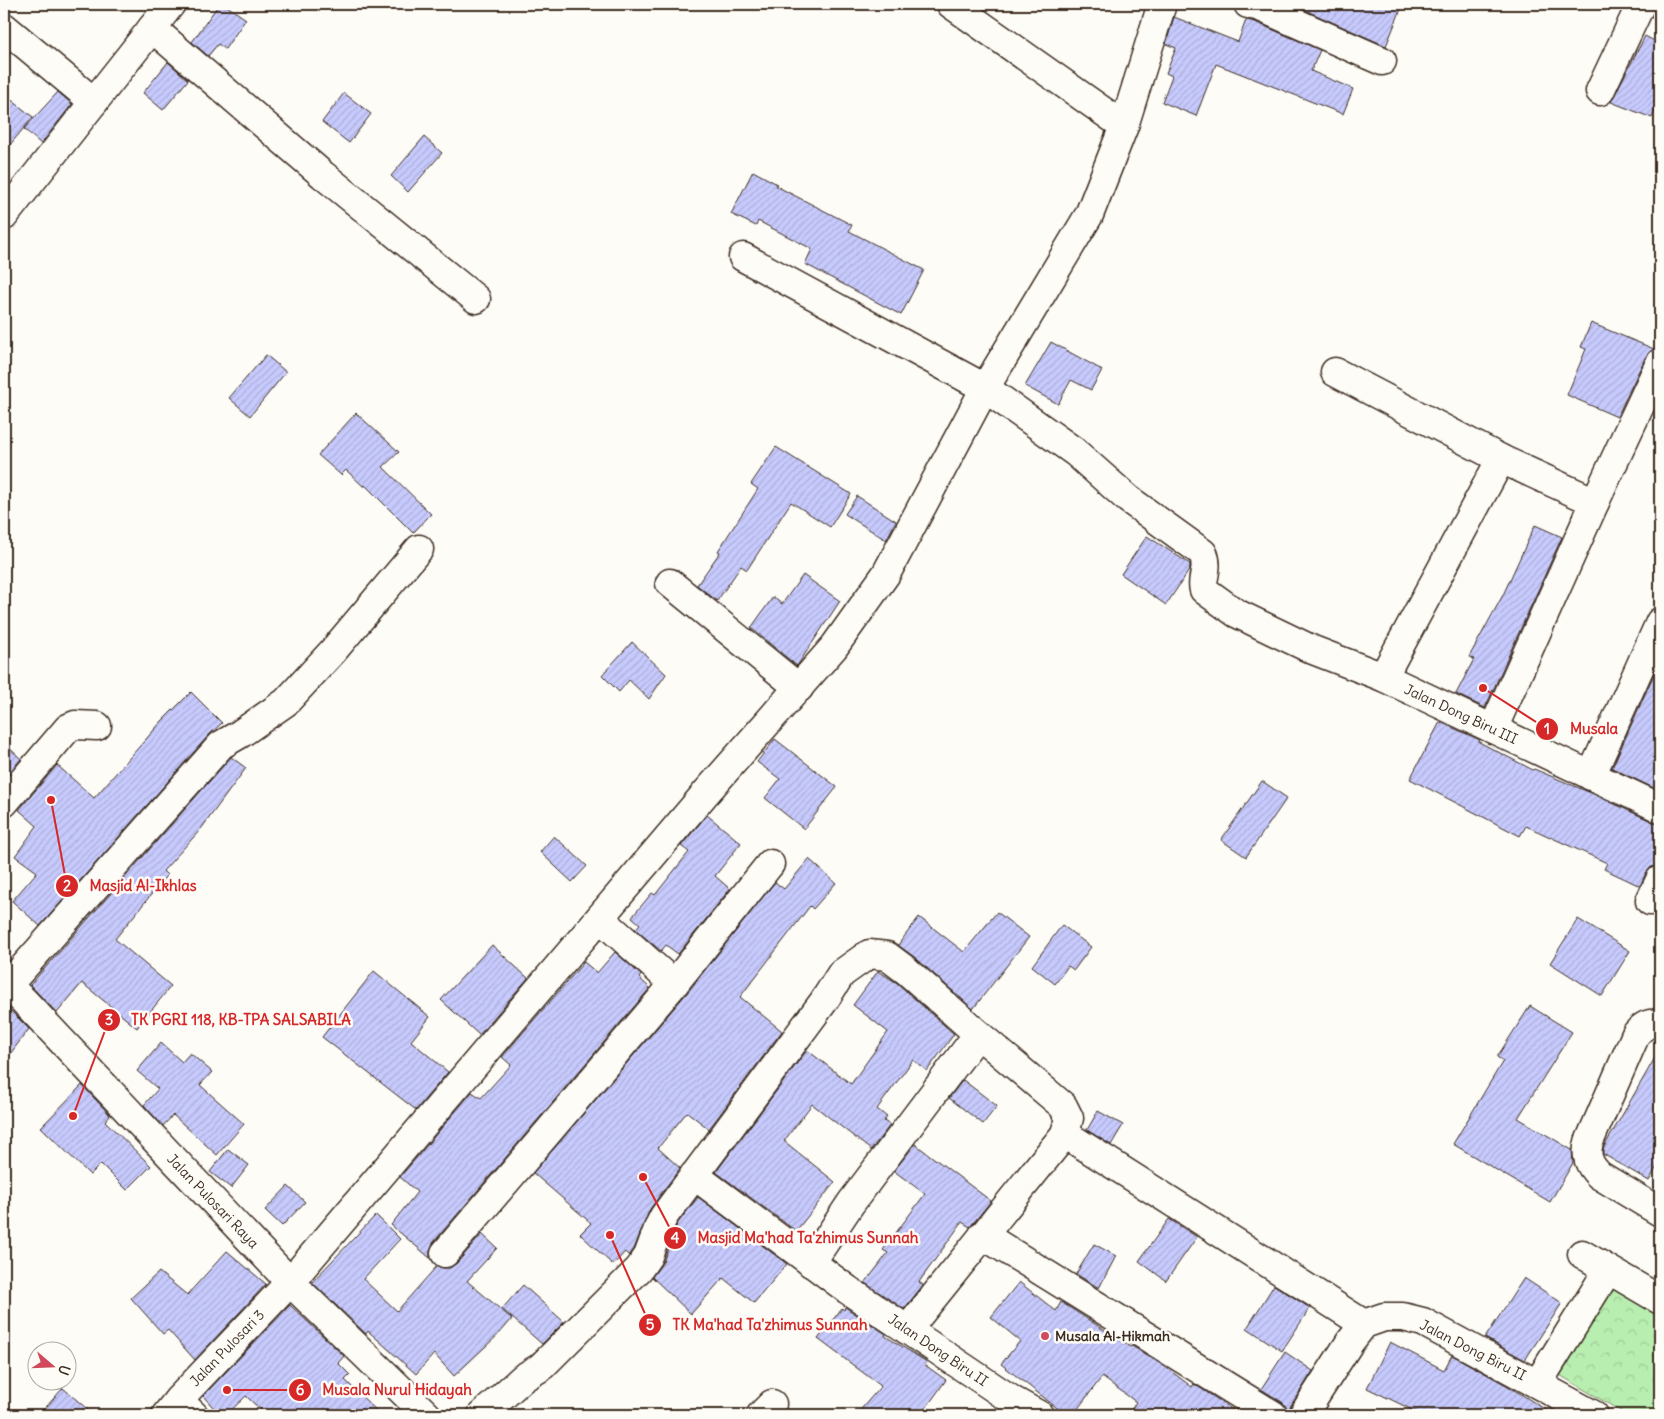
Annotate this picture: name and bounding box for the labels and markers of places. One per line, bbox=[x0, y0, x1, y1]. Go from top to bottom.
callout: Musala bbox=[1535, 714, 1628, 744]
callout: Masjid Al-Ikhlas bbox=[55, 871, 207, 901]
callout: TK PGRI 118, KB-TPA SALSABILA bbox=[96, 1005, 361, 1035]
callout: Masjid Ma'had Ta'zhimus Sunnah bbox=[663, 1223, 929, 1253]
callout: TK Ma'had Ta'zhimus Sunnah bbox=[638, 1310, 878, 1340]
place label: Musala Al-Hikmah bbox=[1055, 1327, 1170, 1345]
marker: Musala Al-Hikmah bbox=[1039, 1330, 1051, 1342]
callout: Musala Nurul Hidayah bbox=[288, 1375, 482, 1405]

